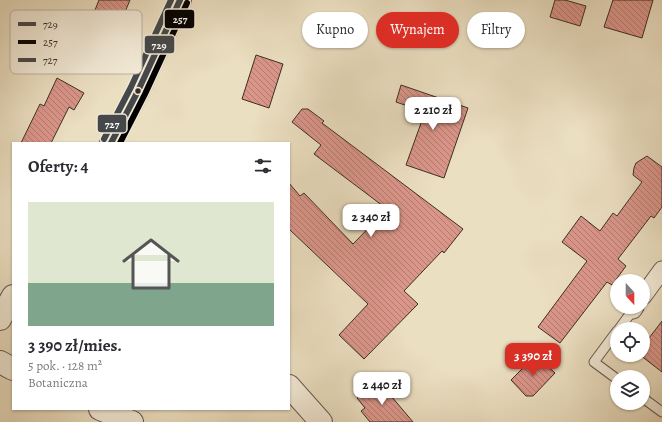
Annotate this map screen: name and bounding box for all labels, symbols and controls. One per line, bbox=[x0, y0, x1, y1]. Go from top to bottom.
line badge: 257 bbox=[164, 9, 195, 29]
legend bbox=[10, 10, 142, 74]
text: 257 bbox=[173, 12, 188, 27]
chip: Kupno bbox=[302, 12, 368, 48]
chip: Wynajem bbox=[376, 12, 459, 48]
chip: Filtry bbox=[467, 12, 525, 48]
text: 729 bbox=[43, 17, 58, 32]
text: 257 bbox=[43, 35, 58, 50]
line badge: 729 bbox=[144, 35, 175, 54]
text: 729 bbox=[151, 38, 167, 53]
text: 727 bbox=[43, 53, 58, 68]
unlabelled marker bbox=[133, 86, 143, 96]
pin: 2 210 zł bbox=[392, 97, 474, 131]
text: 2 210 zł bbox=[414, 101, 452, 118]
line badge: 727 bbox=[97, 114, 127, 133]
text: 727 bbox=[105, 117, 120, 132]
text: Oferty: 4 bbox=[28, 155, 88, 178]
icon: filters bbox=[252, 155, 274, 177]
pin: 2 340 zł bbox=[330, 204, 412, 238]
text: 2 340 zł bbox=[352, 208, 390, 225]
icon: home bbox=[115, 228, 187, 300]
north arrow bbox=[610, 274, 650, 314]
map controls bbox=[610, 274, 650, 410]
button: locate bbox=[610, 322, 650, 362]
text: 3 390 zł/mies. bbox=[28, 334, 122, 357]
pin: 3 390 zł bbox=[492, 343, 574, 377]
text: 3 390 zł bbox=[514, 347, 552, 364]
text: 5 pok. · 128 m² bbox=[28, 357, 102, 374]
button: layers bbox=[610, 370, 650, 410]
pin: 2 440 zł bbox=[341, 372, 423, 406]
text: Botaniczna bbox=[28, 374, 88, 391]
text: 2 440 zł bbox=[362, 376, 402, 393]

